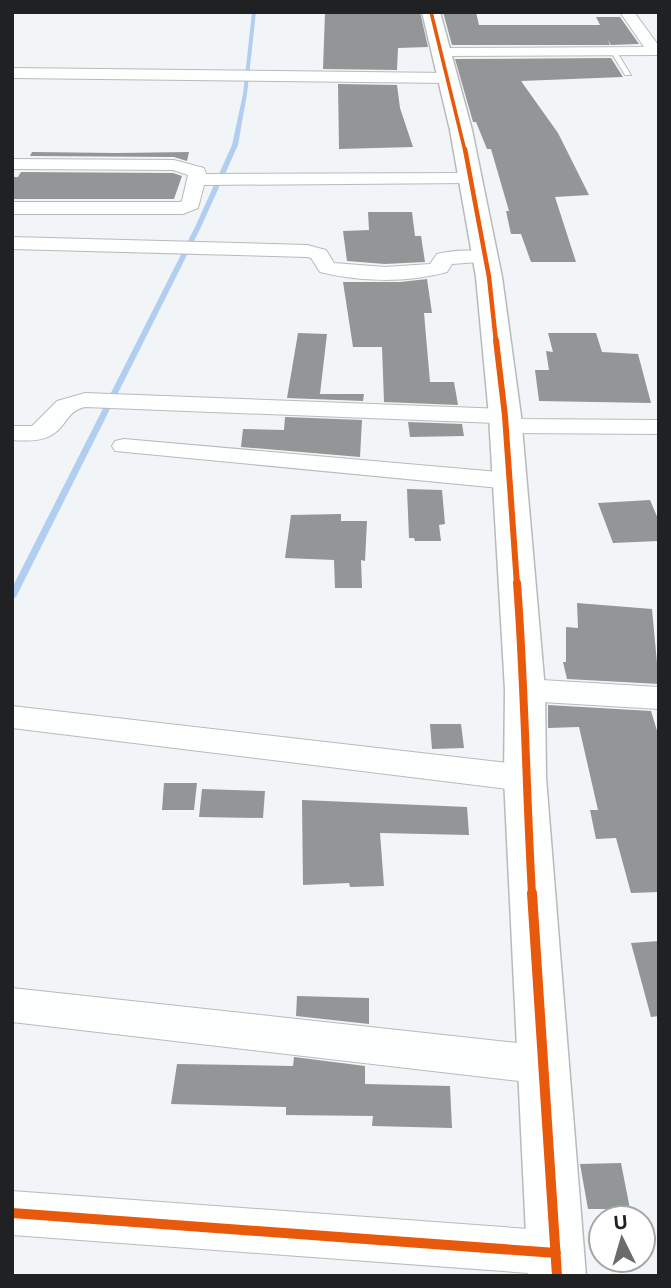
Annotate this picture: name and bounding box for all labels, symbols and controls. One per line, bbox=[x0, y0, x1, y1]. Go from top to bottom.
north arrow bbox=[587, 1204, 657, 1274]
text: U bbox=[613, 1210, 628, 1235]

